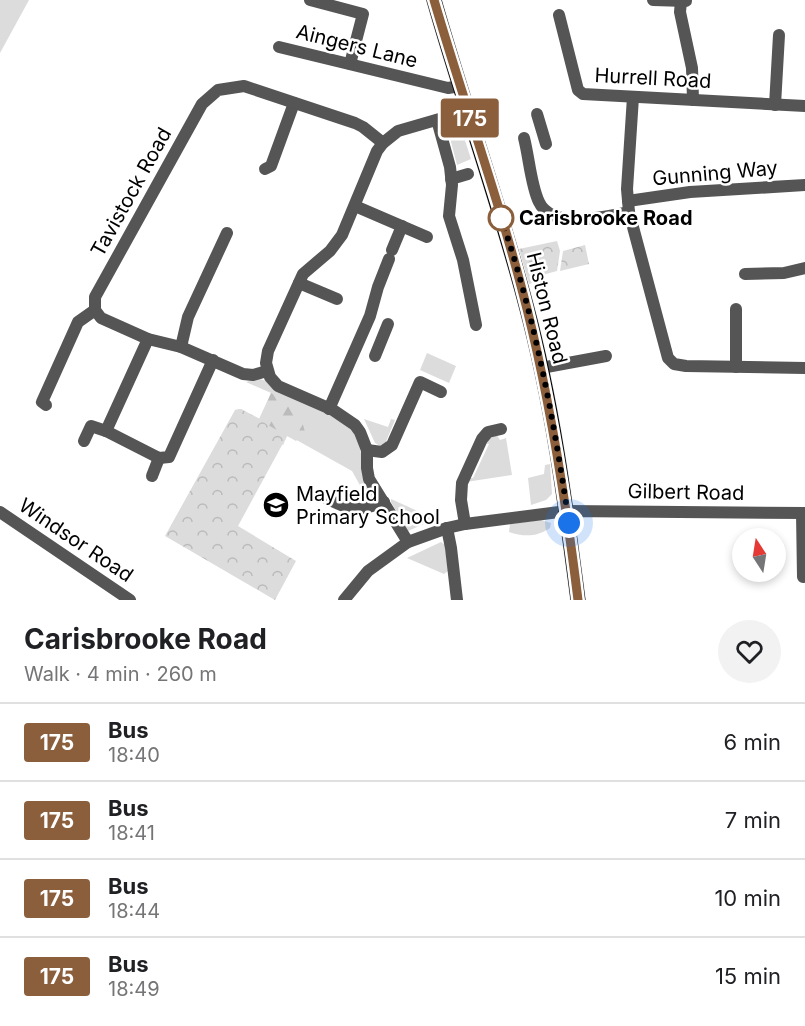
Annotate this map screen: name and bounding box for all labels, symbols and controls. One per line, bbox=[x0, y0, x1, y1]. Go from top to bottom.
street label: Aingers Lane bbox=[294, 19, 420, 73]
street label: Hurrell Road bbox=[594, 63, 712, 93]
line badge: 175 bbox=[436, 98, 504, 138]
text: 175 bbox=[453, 106, 487, 131]
street label: Tavistock Road bbox=[86, 123, 176, 261]
street label: Gunning Way bbox=[651, 156, 779, 190]
marker: Carisbrooke Road bbox=[488, 205, 514, 231]
place label: Carisbrooke Road bbox=[519, 206, 693, 230]
street label: Histon Road bbox=[522, 250, 572, 366]
street label: Gilbert Road bbox=[627, 479, 745, 505]
place label: Mayfield Primary School bbox=[296, 482, 440, 529]
school or university icon: Mayfield Primary School bbox=[261, 490, 291, 520]
street label: Windsor Road bbox=[14, 493, 138, 587]
your location bbox=[554, 508, 584, 538]
north arrow bbox=[732, 528, 786, 582]
map controls bbox=[732, 528, 786, 582]
button: heart bbox=[718, 620, 781, 683]
text: Carisbrooke Road bbox=[24, 622, 267, 656]
text: Walk · 4 min · 260 m bbox=[24, 662, 217, 686]
text: Bus bbox=[108, 717, 149, 743]
text: 6 min bbox=[724, 729, 781, 755]
text: 175 bbox=[40, 730, 74, 755]
text: 18:40 bbox=[108, 743, 160, 767]
text: Bus bbox=[108, 795, 149, 821]
text: 7 min bbox=[725, 807, 781, 833]
text: 175 bbox=[40, 808, 74, 833]
text: 18:41 bbox=[108, 821, 155, 845]
text: Bus bbox=[108, 873, 149, 899]
text: 10 min bbox=[714, 885, 781, 911]
text: 175 bbox=[40, 886, 74, 911]
text: 18:44 bbox=[108, 899, 160, 923]
text: Bus bbox=[108, 951, 149, 977]
text: 15 min bbox=[715, 963, 781, 989]
text: 175 bbox=[40, 964, 74, 989]
text: 18:49 bbox=[108, 977, 160, 1001]

